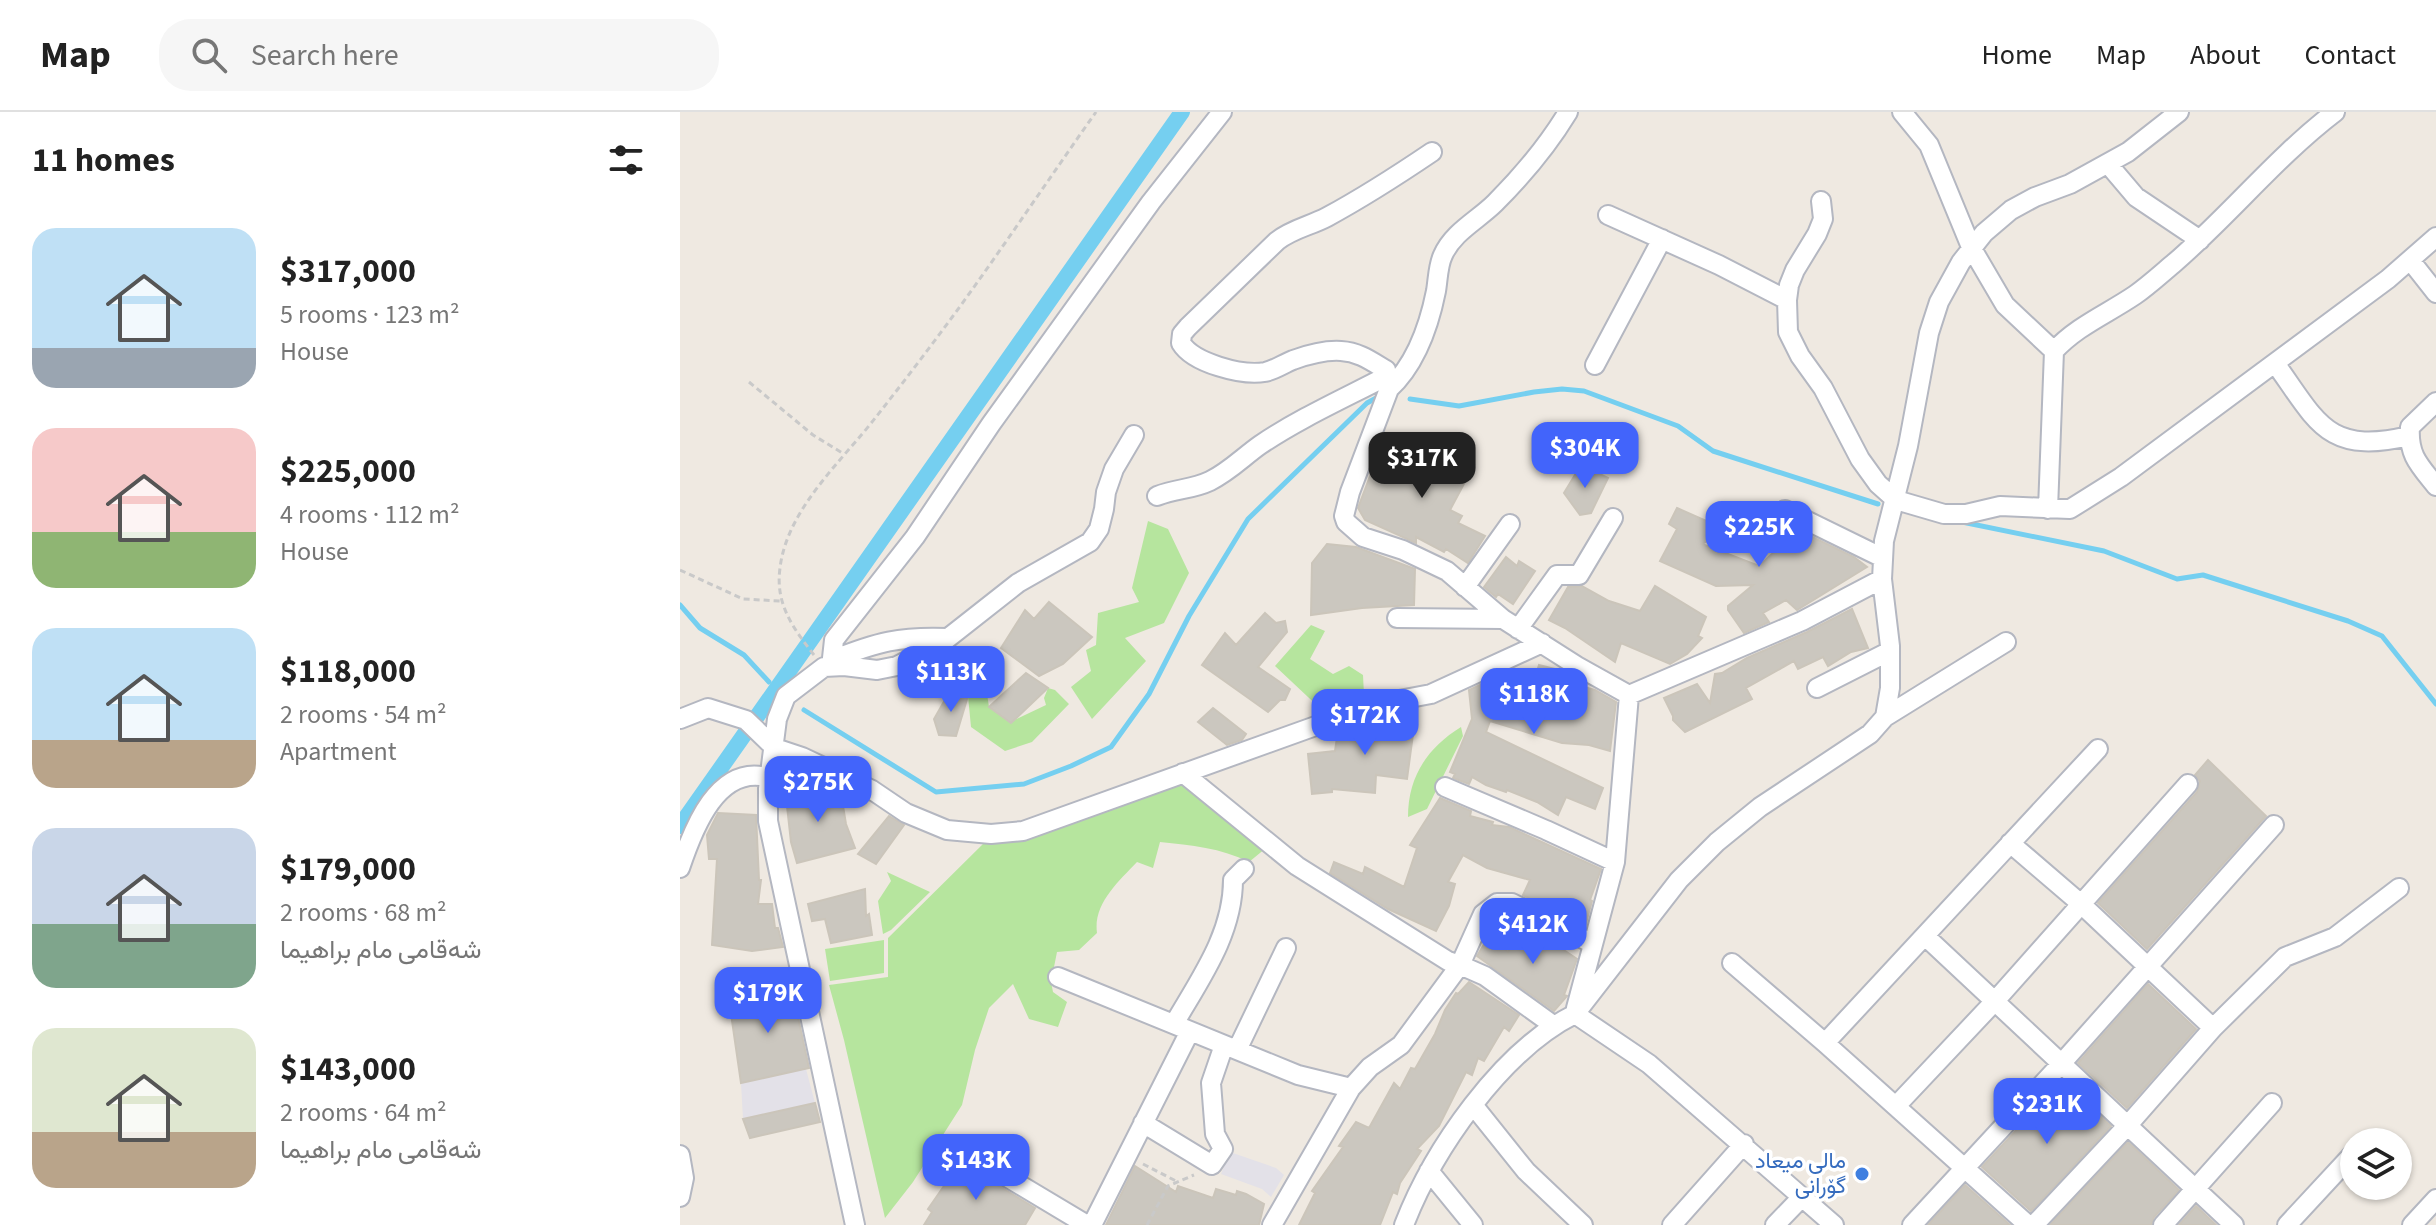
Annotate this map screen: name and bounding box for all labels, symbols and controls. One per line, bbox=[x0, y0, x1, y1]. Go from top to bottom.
search box bbox=[159, 19, 719, 91]
text: Map bbox=[40, 28, 111, 82]
icon: search bbox=[187, 33, 231, 77]
text: Search here bbox=[251, 34, 399, 77]
text: Home bbox=[1981, 35, 2052, 75]
text: Map bbox=[2096, 35, 2146, 75]
text: About bbox=[2190, 35, 2261, 75]
text: Contact bbox=[2305, 35, 2396, 75]
text: 11 homes bbox=[32, 136, 175, 185]
icon: filters bbox=[604, 138, 648, 182]
text: $317,000 bbox=[280, 247, 416, 296]
icon: home bbox=[96, 260, 192, 356]
text: 5 rooms · 123 m² bbox=[280, 296, 459, 333]
text: House bbox=[280, 333, 349, 370]
pin: $304K bbox=[1529, 422, 1641, 490]
text: $304K bbox=[1550, 429, 1620, 466]
pin: $317K bbox=[1366, 432, 1478, 500]
text: $317K bbox=[1387, 439, 1457, 476]
text: $225,000 bbox=[280, 447, 416, 496]
icon: home bbox=[96, 460, 192, 556]
text: 4 rooms · 112 m² bbox=[280, 496, 459, 533]
pin: $225K bbox=[1703, 501, 1815, 569]
text: $225K bbox=[1724, 508, 1794, 545]
text: House bbox=[280, 533, 349, 570]
pin: $113K bbox=[895, 646, 1007, 714]
text: $118,000 bbox=[280, 647, 416, 696]
text: $113K bbox=[916, 653, 986, 690]
icon: home bbox=[96, 660, 192, 756]
pin: $118K bbox=[1478, 668, 1590, 736]
text: $118K bbox=[1499, 675, 1569, 712]
pin: $172K bbox=[1309, 689, 1421, 757]
text: 2 rooms · 54 m² bbox=[280, 696, 447, 733]
text: $172K bbox=[1330, 696, 1400, 733]
text: Apartment bbox=[280, 733, 397, 770]
pin: $275K bbox=[762, 756, 874, 824]
text: $275K bbox=[783, 763, 853, 800]
text: $179,000 bbox=[280, 845, 416, 894]
icon: home bbox=[96, 860, 192, 956]
text: 2 rooms · 68 m² bbox=[280, 894, 447, 931]
pin: $412K bbox=[1477, 898, 1589, 966]
text: $412K bbox=[1498, 905, 1568, 942]
text: شەقامی مام براهیما bbox=[280, 931, 482, 968]
pin: $179K bbox=[712, 967, 824, 1035]
text: $179K bbox=[733, 974, 803, 1011]
text: $143,000 bbox=[280, 1045, 416, 1094]
icon: home bbox=[96, 1060, 192, 1156]
pin: $231K bbox=[1991, 1078, 2103, 1146]
text: $231K bbox=[2012, 1085, 2082, 1122]
text: 2 rooms · 64 m² bbox=[280, 1094, 447, 1131]
map controls bbox=[2340, 1128, 2412, 1200]
button: layers bbox=[2340, 1128, 2412, 1200]
text: شەقامی مام براهیما bbox=[280, 1131, 482, 1168]
pin: $143K bbox=[920, 1134, 1032, 1202]
text: $143K bbox=[941, 1141, 1011, 1178]
place label: مالی میعاد گۆرانی bbox=[1755, 1145, 1846, 1202]
marker: مالی میعاد گۆرانی bbox=[1853, 1165, 1871, 1183]

